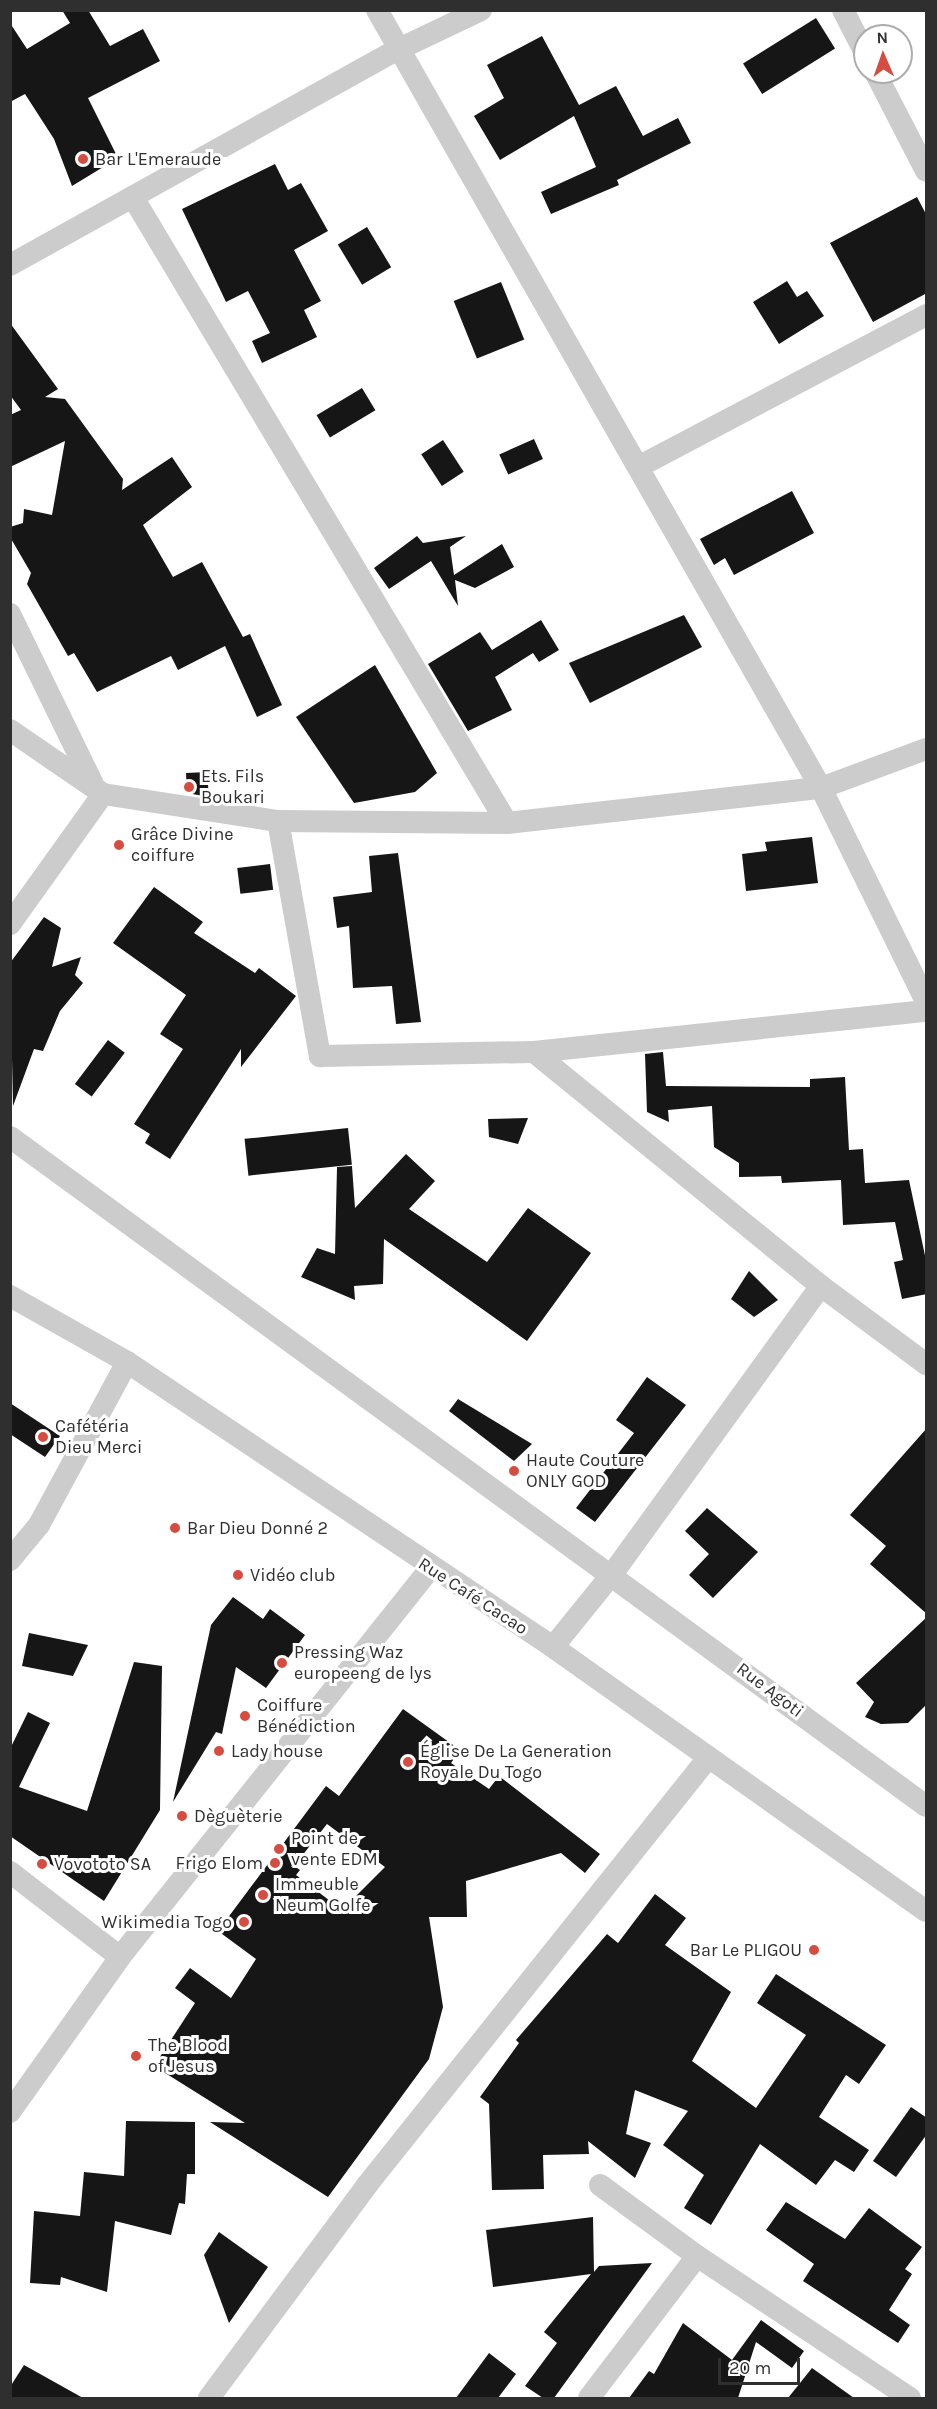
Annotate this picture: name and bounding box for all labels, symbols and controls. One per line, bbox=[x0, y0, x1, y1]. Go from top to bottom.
north arrow bbox=[853, 24, 913, 84]
text: N bbox=[876, 28, 888, 47]
place label: Bar L'Emeraude bbox=[95, 148, 221, 170]
marker: Bar L'Emeraude bbox=[76, 152, 90, 166]
place label: Ets. Fils Boukari bbox=[201, 766, 265, 808]
marker: Ets. Fils Boukari bbox=[182, 780, 196, 794]
place label: Grâce Divine coiffure bbox=[131, 824, 234, 866]
marker: Grâce Divine coiffure bbox=[112, 838, 126, 852]
place label: Cafétéria Dieu Merci bbox=[55, 1416, 142, 1458]
marker: Cafétéria Dieu Merci bbox=[36, 1430, 50, 1444]
place label: Haute Couture ONLY GOD bbox=[526, 1450, 644, 1492]
marker: Haute Couture ONLY GOD bbox=[507, 1464, 521, 1478]
place label: Bar Dieu Donné 2 bbox=[187, 1517, 328, 1539]
marker: Bar Dieu Donné 2 bbox=[168, 1521, 182, 1535]
street label: Rue Café Cacao bbox=[414, 1553, 532, 1639]
place label: Vidéo club bbox=[250, 1564, 335, 1586]
marker: Vidéo club bbox=[231, 1568, 245, 1582]
place label: Pressing Waz europeeng de lys bbox=[294, 1642, 432, 1684]
marker: Pressing Waz europeeng de lys bbox=[275, 1656, 289, 1670]
street label: Rue Agoti bbox=[732, 1658, 808, 1722]
place label: Coiffure Bénédiction bbox=[257, 1695, 356, 1738]
marker: Coiffure Bénédiction bbox=[238, 1709, 252, 1723]
place label: Lady house bbox=[231, 1740, 323, 1762]
place label: Église De La Generation Royale Du Togo bbox=[420, 1741, 612, 1784]
marker: Lady house bbox=[212, 1744, 226, 1758]
marker: Église De La Generation Royale Du Togo bbox=[401, 1755, 415, 1769]
place label: Dèguèterie bbox=[194, 1805, 283, 1827]
marker: Dèguèterie bbox=[175, 1809, 189, 1823]
place label: Point de vente EDM bbox=[291, 1828, 378, 1870]
marker: Point de vente EDM bbox=[272, 1842, 286, 1856]
place label: Frigo Elom bbox=[176, 1852, 263, 1874]
place label: Vovototo SA bbox=[54, 1853, 151, 1875]
marker: Frigo Elom bbox=[268, 1856, 282, 1870]
marker: Vovototo SA bbox=[35, 1857, 49, 1871]
place label: Immeuble Neum Golfe bbox=[275, 1874, 370, 1916]
marker: Immeuble Neum Golfe bbox=[256, 1888, 270, 1902]
place label: Wikimedia Togo bbox=[101, 1911, 232, 1933]
marker: Wikimedia Togo bbox=[237, 1915, 251, 1929]
place label: Bar Le PLIGOU bbox=[690, 1939, 802, 1961]
marker: Bar Le PLIGOU bbox=[807, 1943, 821, 1957]
place label: The Blood of Jesus bbox=[148, 2035, 228, 2078]
marker: The Blood of Jesus bbox=[129, 2049, 143, 2063]
scale bar bbox=[721, 2346, 804, 2384]
text: 20 m bbox=[729, 2357, 771, 2379]

